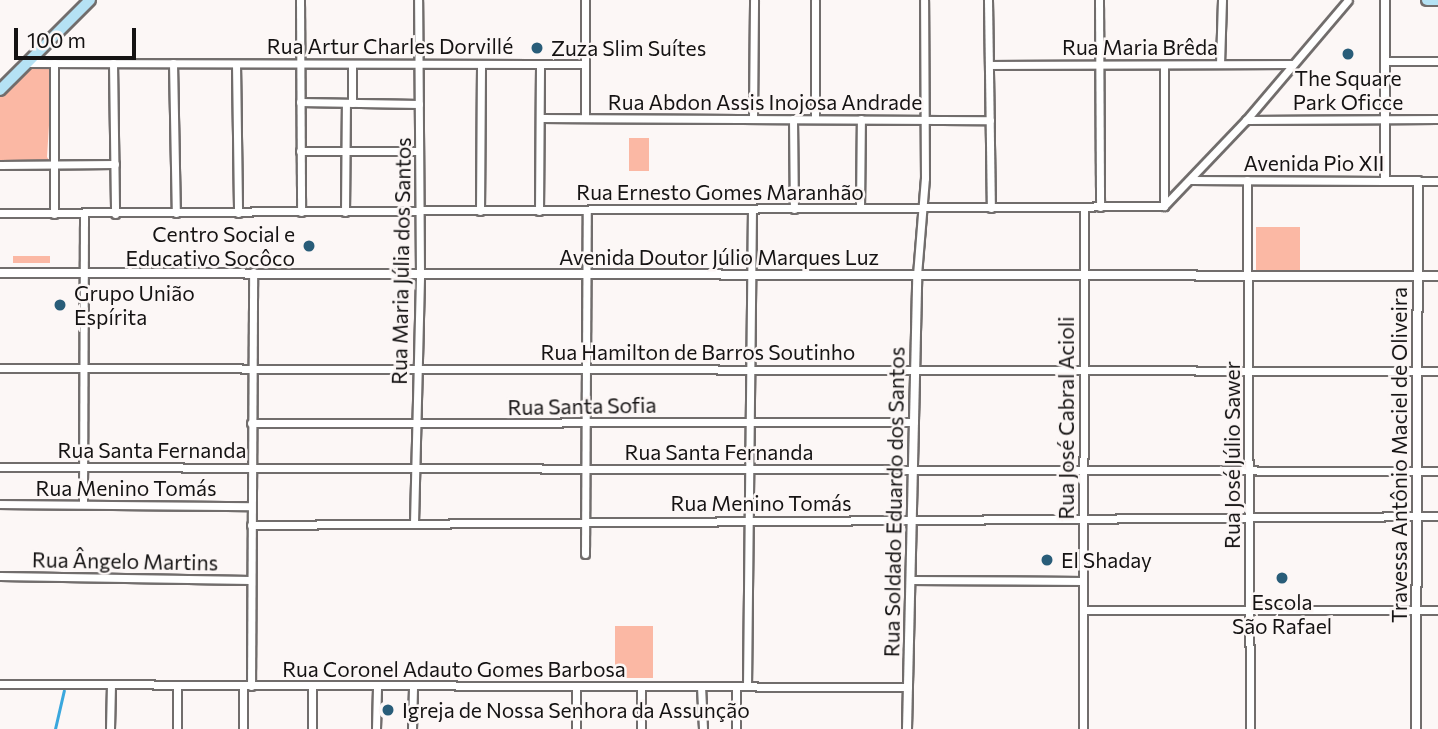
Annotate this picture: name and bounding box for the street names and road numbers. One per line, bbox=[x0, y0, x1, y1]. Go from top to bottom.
street label: Rua Artur Charles Dorvillé bbox=[267, 33, 513, 59]
street label: Rua Maria Brêda bbox=[1062, 34, 1218, 60]
street label: Rua Abdon Assis Inojosa Andrade bbox=[608, 89, 922, 115]
street label: Rua Maria Júlia dos Santos bbox=[386, 137, 416, 385]
street label: Avenida Pio XII bbox=[1244, 150, 1384, 176]
street label: Rua Ernesto Gomes Maranhão bbox=[576, 179, 864, 205]
street label: Avenida Doutor Júlio Marques Luz bbox=[559, 244, 879, 270]
street label: Travessa Antônio Maciel de Oliveira bbox=[1386, 287, 1412, 623]
street label: Rua José Cabral Acioli bbox=[1053, 316, 1079, 520]
street label: Rua Hamilton de Barros Soutinho bbox=[541, 339, 855, 365]
street label: Rua Soldado Eduardo dos Santos bbox=[879, 347, 909, 657]
street label: Rua José Júlio Sawer bbox=[1219, 361, 1245, 549]
street label: Rua Santa Sofia bbox=[507, 392, 657, 420]
street label: Rua Santa Fernanda bbox=[58, 437, 246, 463]
street label: Rua Santa Fernanda bbox=[625, 439, 813, 465]
street label: Rua Menino Tomás bbox=[36, 475, 216, 501]
street label: Rua Menino Tomás bbox=[671, 490, 851, 516]
street label: Rua Ângelo Martins bbox=[32, 547, 218, 575]
street label: Rua Coronel Adauto Gomes Barbosa bbox=[282, 656, 626, 682]

